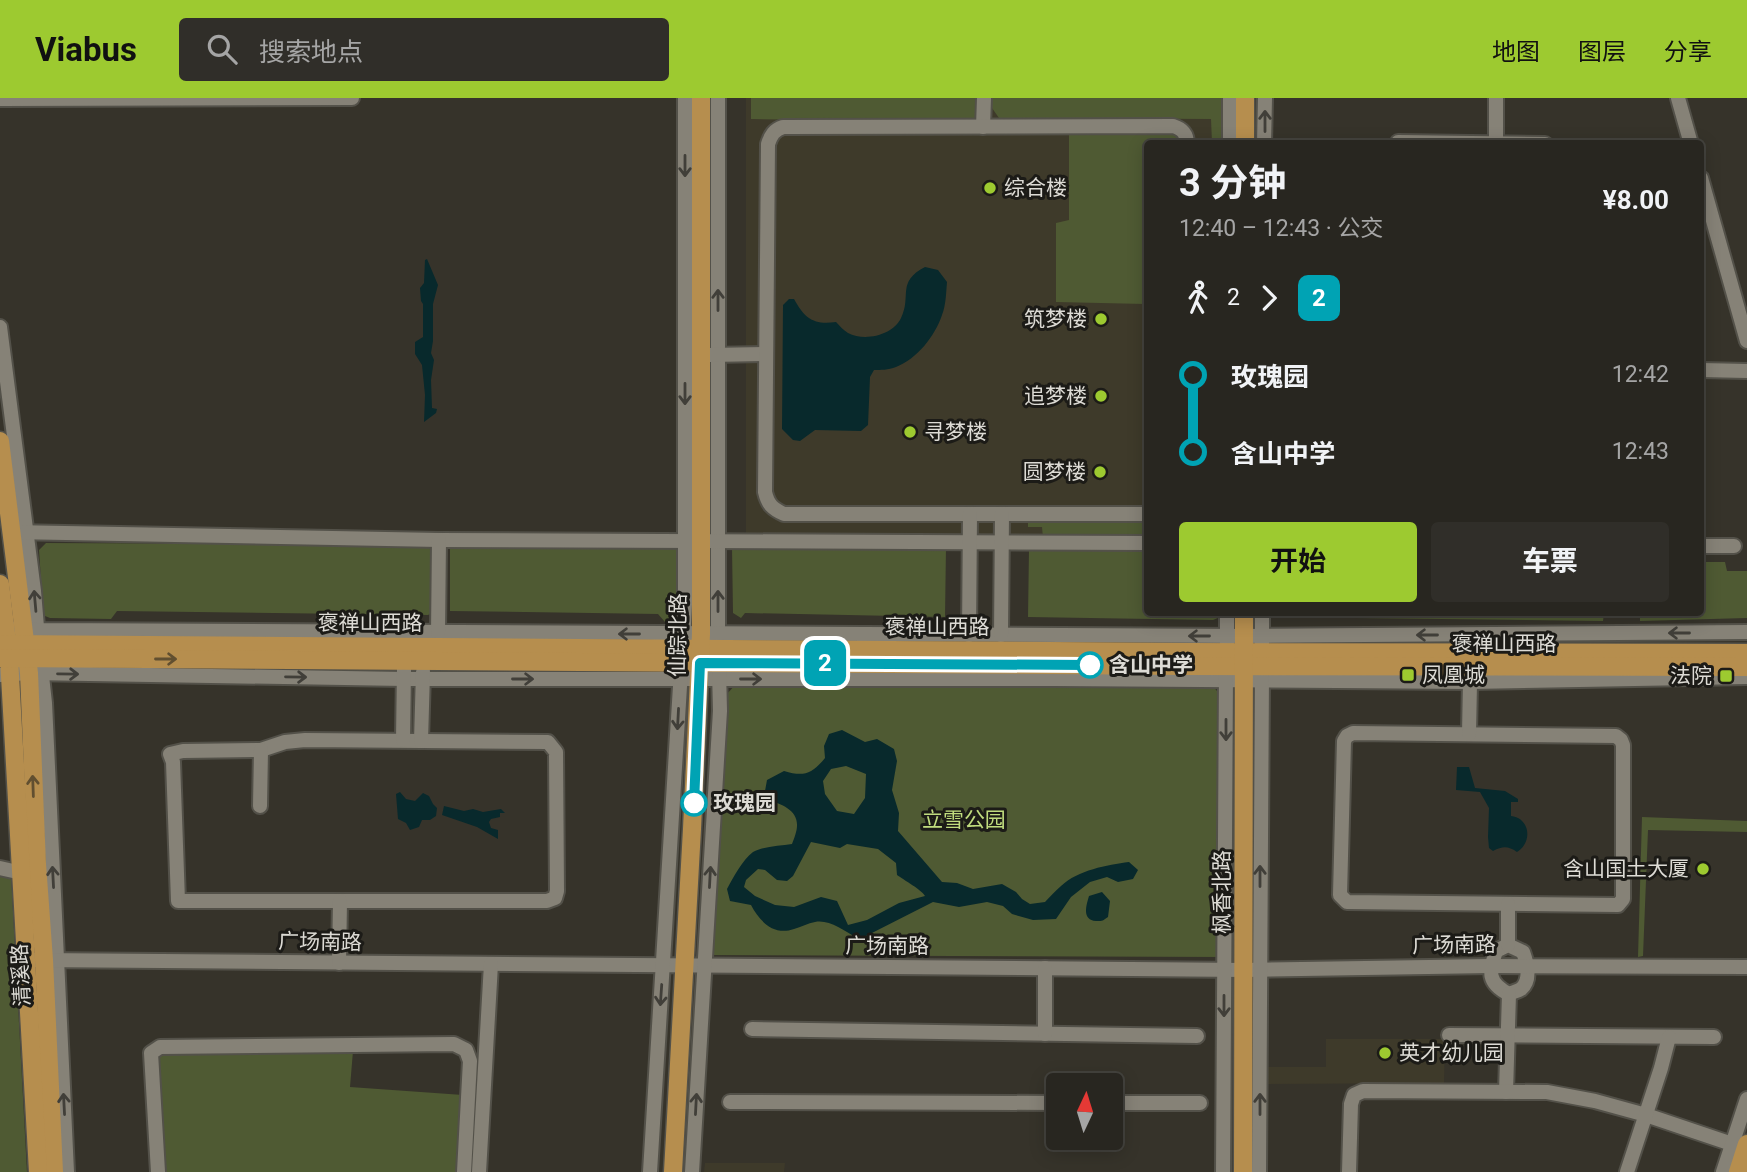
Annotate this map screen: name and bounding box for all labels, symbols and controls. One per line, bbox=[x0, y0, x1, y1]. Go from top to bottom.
search box bbox=[179, 18, 669, 81]
text: Viabus bbox=[35, 30, 137, 69]
icon: search bbox=[203, 30, 241, 68]
text: 搜索地点 bbox=[259, 37, 363, 67]
text: 地图 bbox=[1492, 38, 1540, 66]
text: 图层 bbox=[1578, 38, 1626, 66]
text: 分享 bbox=[1664, 38, 1712, 66]
one-way arrow bbox=[1258, 110, 1272, 133]
one-way arrow bbox=[678, 154, 692, 177]
text: 3 分钟 bbox=[1179, 161, 1286, 205]
place label: 综合楼 bbox=[1004, 176, 1067, 200]
marker: 综合楼 bbox=[982, 180, 998, 196]
text: ¥8.00 bbox=[1603, 185, 1669, 215]
text: 12:40 – 12:43 · 公交 bbox=[1179, 215, 1383, 242]
icon: walk bbox=[1179, 279, 1217, 317]
icon: forward bbox=[1250, 279, 1288, 317]
text: 2 bbox=[1227, 284, 1240, 311]
text: 2 bbox=[1312, 284, 1326, 312]
one-way arrow bbox=[711, 288, 725, 311]
place label: 筑梦楼 bbox=[1024, 307, 1087, 331]
marker: 筑梦楼 bbox=[1093, 311, 1109, 327]
text: 12:42 bbox=[1612, 361, 1669, 388]
text: 玫瑰园 bbox=[1231, 362, 1309, 392]
one-way arrow bbox=[678, 382, 692, 405]
place label: 追梦楼 bbox=[1024, 384, 1087, 408]
marker: 追梦楼 bbox=[1093, 388, 1109, 404]
place label: 寻梦楼 bbox=[924, 420, 987, 444]
marker: 寻梦楼 bbox=[902, 424, 918, 440]
text: 12:43 bbox=[1612, 438, 1669, 465]
text: 含山中学 bbox=[1231, 439, 1335, 469]
place label: 圆梦楼 bbox=[1023, 460, 1086, 484]
marker: 圆梦楼 bbox=[1092, 464, 1108, 480]
button: 开始 bbox=[1179, 522, 1417, 602]
button: 车票 bbox=[1431, 522, 1669, 602]
one-way arrow bbox=[711, 589, 725, 612]
one-way arrow bbox=[28, 590, 41, 613]
street label: 仙踪北路 bbox=[665, 593, 691, 677]
street label: 褒禅山西路 bbox=[318, 611, 423, 635]
street label: 褒禅山西路 bbox=[885, 615, 990, 639]
one-way arrow bbox=[1668, 626, 1691, 640]
one-way arrow bbox=[618, 627, 641, 640]
one-way arrow bbox=[1416, 628, 1439, 642]
one-way arrow bbox=[1188, 629, 1211, 643]
street label: 褒禅山西路 bbox=[1452, 632, 1557, 656]
line badge: 2 bbox=[802, 640, 848, 686]
text: 2 bbox=[818, 649, 832, 677]
one-way arrow bbox=[154, 652, 177, 666]
marker: 含山中学 bbox=[1077, 652, 1103, 678]
place label: 含山中学 bbox=[1109, 653, 1193, 677]
place label: 凤凰城 bbox=[1422, 663, 1485, 687]
place label: 法院 bbox=[1670, 664, 1712, 688]
one-way arrow bbox=[56, 667, 79, 681]
marker: 凤凰城 bbox=[1400, 667, 1416, 683]
marker: 法院 bbox=[1718, 668, 1734, 684]
one-way arrow bbox=[284, 670, 307, 684]
one-way arrow bbox=[511, 672, 534, 686]
one-way arrow bbox=[739, 672, 762, 686]
one-way arrow bbox=[671, 707, 684, 730]
one-way arrow bbox=[1219, 718, 1233, 741]
one-way arrow bbox=[27, 775, 40, 798]
marker: 玫瑰园 bbox=[681, 790, 707, 816]
place label: 玫瑰园 bbox=[713, 791, 776, 815]
park label: 立雪公园 bbox=[922, 808, 1006, 832]
street label: 枫香北路 bbox=[1210, 850, 1234, 934]
place label: 含山国土大厦 bbox=[1563, 857, 1689, 881]
marker: 含山国土大厦 bbox=[1695, 861, 1711, 877]
one-way arrow bbox=[47, 865, 60, 888]
one-way arrow bbox=[1253, 865, 1267, 888]
one-way arrow bbox=[704, 866, 717, 889]
street label: 广场南路 bbox=[278, 929, 362, 955]
street label: 广场南路 bbox=[1412, 932, 1496, 958]
street label: 广场南路 bbox=[845, 934, 929, 958]
street label: 清溪路 bbox=[7, 943, 35, 1007]
one-way arrow bbox=[654, 983, 667, 1006]
one-way arrow bbox=[1217, 994, 1231, 1017]
place label: 英才幼儿园 bbox=[1399, 1041, 1504, 1065]
marker: 英才幼儿园 bbox=[1377, 1045, 1393, 1061]
north arrow bbox=[1046, 1073, 1124, 1150]
map controls bbox=[1046, 1073, 1123, 1150]
one-way arrow bbox=[58, 1093, 71, 1116]
one-way arrow bbox=[690, 1093, 703, 1116]
one-way arrow bbox=[1253, 1093, 1267, 1116]

